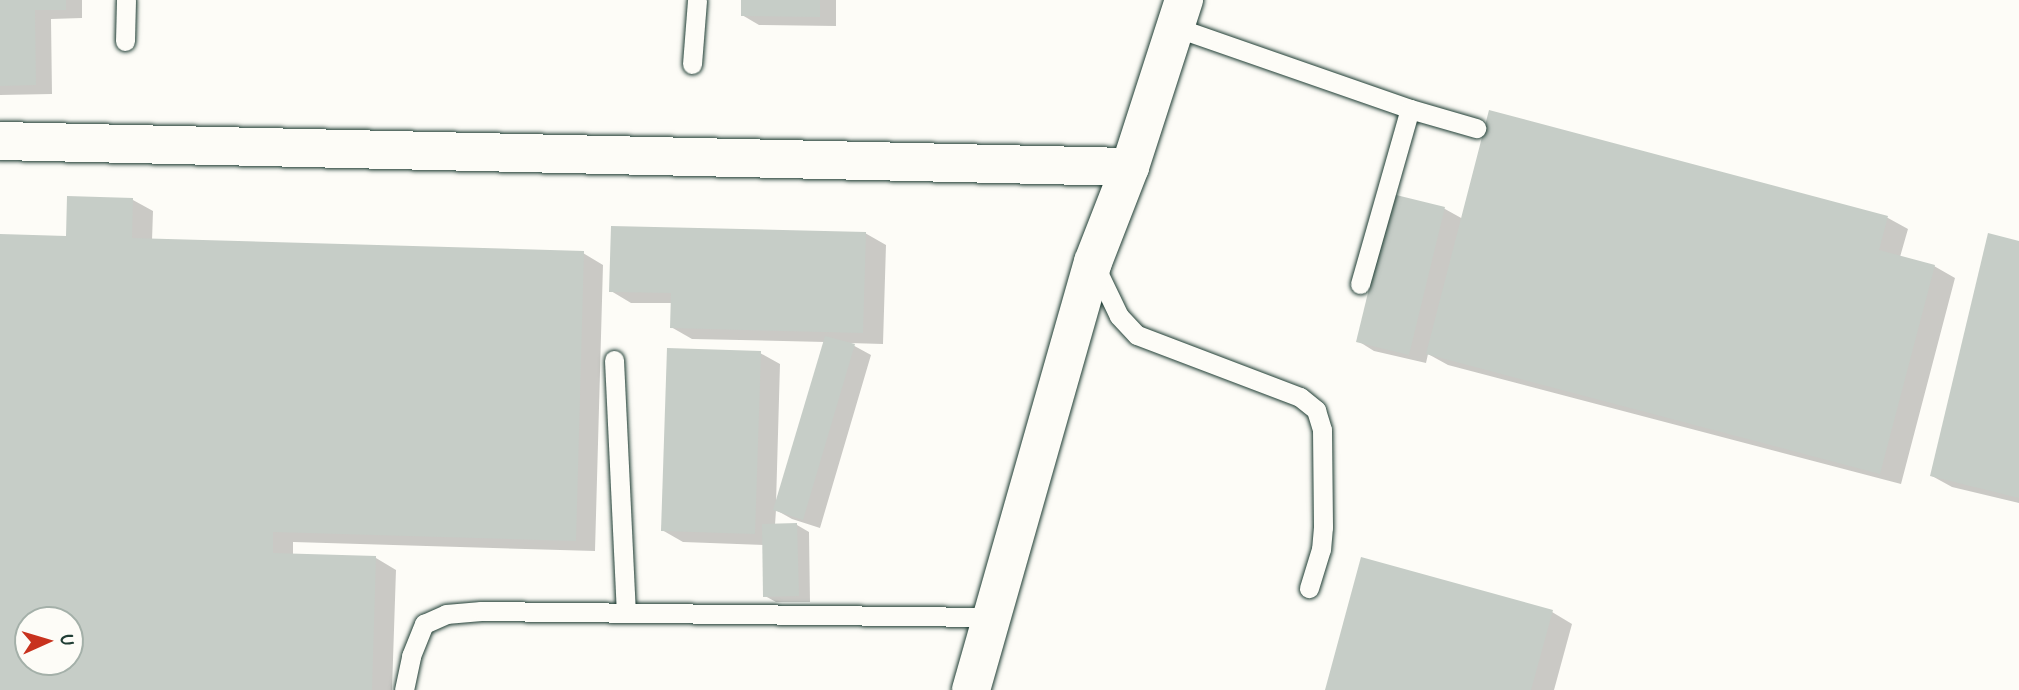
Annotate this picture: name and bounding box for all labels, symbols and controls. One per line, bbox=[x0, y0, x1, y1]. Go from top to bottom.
north arrow bbox=[14, 606, 84, 676]
text: U bbox=[55, 634, 81, 646]

